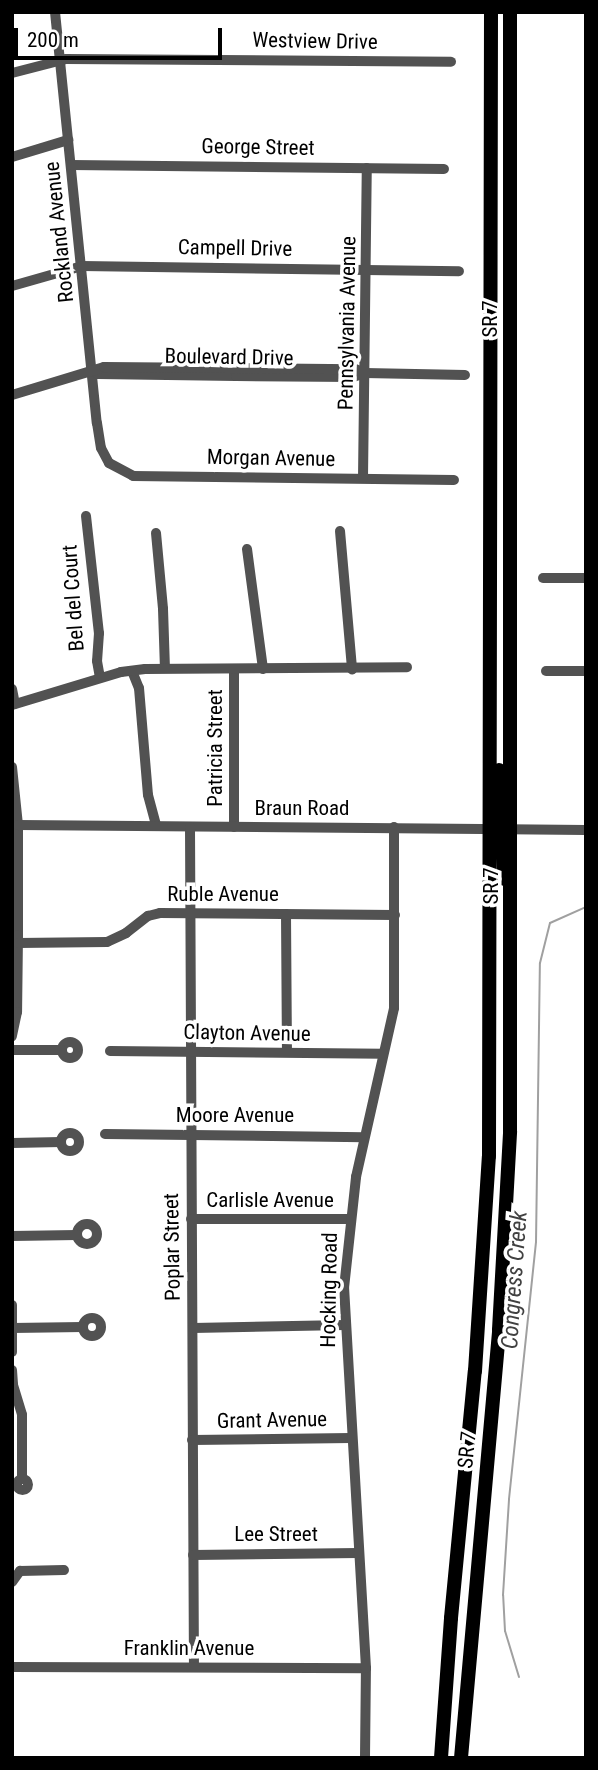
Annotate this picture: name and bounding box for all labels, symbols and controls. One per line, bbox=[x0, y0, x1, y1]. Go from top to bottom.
scale bar bbox=[18, 14, 226, 58]
street label: Westview Drive bbox=[252, 27, 378, 55]
text: 200 m bbox=[27, 28, 79, 52]
street label: George Street bbox=[201, 133, 315, 161]
street label: Rockland Avenue bbox=[39, 160, 79, 304]
street label: Campell Drive bbox=[178, 234, 292, 262]
street label: Pennsylvania Avenue bbox=[333, 236, 361, 410]
street label: SR 7 bbox=[477, 300, 503, 338]
street label: Boulevard Drive bbox=[164, 343, 294, 371]
street label: Morgan Avenue bbox=[207, 444, 335, 472]
street label: Bel del Court bbox=[57, 544, 89, 652]
street label: Patricia Street bbox=[202, 689, 228, 807]
street label: Braun Road bbox=[255, 795, 349, 821]
street label: SR 7 bbox=[478, 867, 504, 905]
street label: Ruble Avenue bbox=[167, 881, 279, 907]
street label: Clayton Avenue bbox=[183, 1019, 311, 1047]
street label: Moore Avenue bbox=[176, 1102, 294, 1128]
street label: Carlisle Avenue bbox=[206, 1187, 334, 1213]
street label: Poplar Street bbox=[158, 1193, 186, 1301]
water label: Congress Creek bbox=[496, 1210, 534, 1350]
street label: Hocking Road bbox=[315, 1232, 343, 1348]
street label: Grant Avenue bbox=[217, 1406, 327, 1434]
street label: SR 7 bbox=[453, 1430, 481, 1470]
street label: Lee Street bbox=[234, 1521, 318, 1547]
street label: Franklin Avenue bbox=[124, 1635, 254, 1661]

